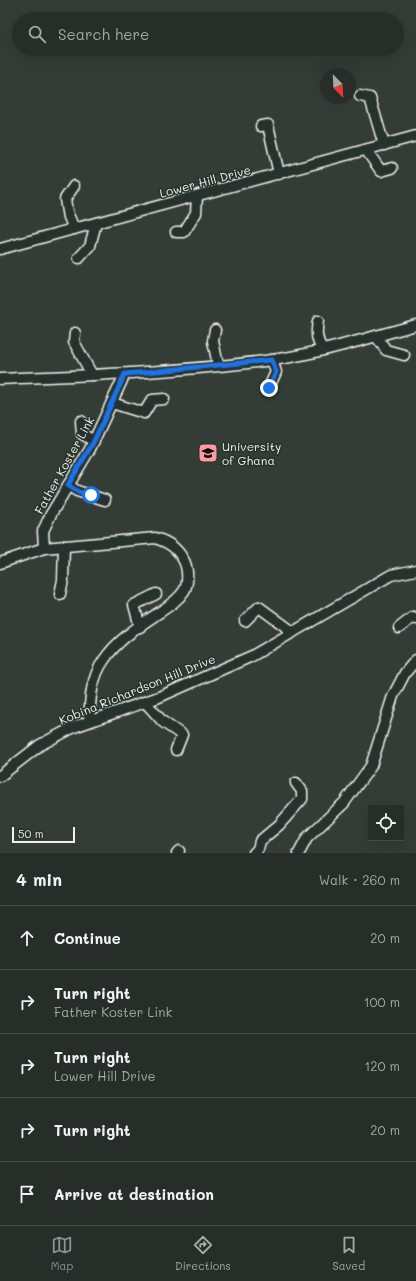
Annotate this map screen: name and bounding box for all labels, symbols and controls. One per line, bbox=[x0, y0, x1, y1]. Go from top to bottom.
search box bbox=[12, 12, 404, 56]
icon: search bbox=[26, 23, 48, 45]
text: Search here bbox=[58, 24, 149, 44]
north arrow bbox=[320, 68, 356, 104]
street label: Lower Hill Drive bbox=[158, 161, 252, 201]
route end bbox=[260, 379, 278, 397]
street label: Father Koster Link bbox=[30, 413, 98, 517]
place label: University of Ghana bbox=[222, 438, 281, 468]
school or university icon: University of Ghana bbox=[197, 442, 219, 464]
route start bbox=[82, 486, 100, 504]
street label: Kobina Richardson Hill Drive bbox=[56, 650, 218, 728]
map controls bbox=[368, 805, 404, 841]
button: locate bbox=[368, 805, 404, 841]
scale bar bbox=[12, 825, 75, 844]
text: 50 m bbox=[18, 826, 44, 841]
text: 4 min bbox=[16, 868, 62, 890]
text: Walk · 260 m bbox=[319, 871, 400, 888]
icon: ahead bbox=[16, 927, 38, 949]
text: Continue bbox=[54, 928, 121, 948]
text: 20 m bbox=[370, 929, 400, 946]
text: Turn right bbox=[54, 983, 131, 1003]
icon: right bbox=[16, 991, 38, 1013]
text: 100 m bbox=[364, 993, 400, 1010]
text: Father Koster Link bbox=[54, 1003, 172, 1020]
text: Turn right bbox=[54, 1047, 131, 1067]
icon: right bbox=[16, 1055, 38, 1077]
text: 120 m bbox=[364, 1057, 400, 1074]
text: Lower Hill Drive bbox=[54, 1067, 156, 1084]
icon: right bbox=[16, 1119, 38, 1141]
text: Turn right bbox=[54, 1120, 131, 1140]
text: 20 m bbox=[370, 1121, 400, 1138]
icon: arrive bbox=[16, 1183, 38, 1205]
text: Arrive at destination bbox=[54, 1184, 214, 1204]
tab: Map bbox=[51, 1234, 73, 1273]
tab: Directions bbox=[175, 1234, 231, 1273]
tab: Saved bbox=[332, 1234, 365, 1273]

